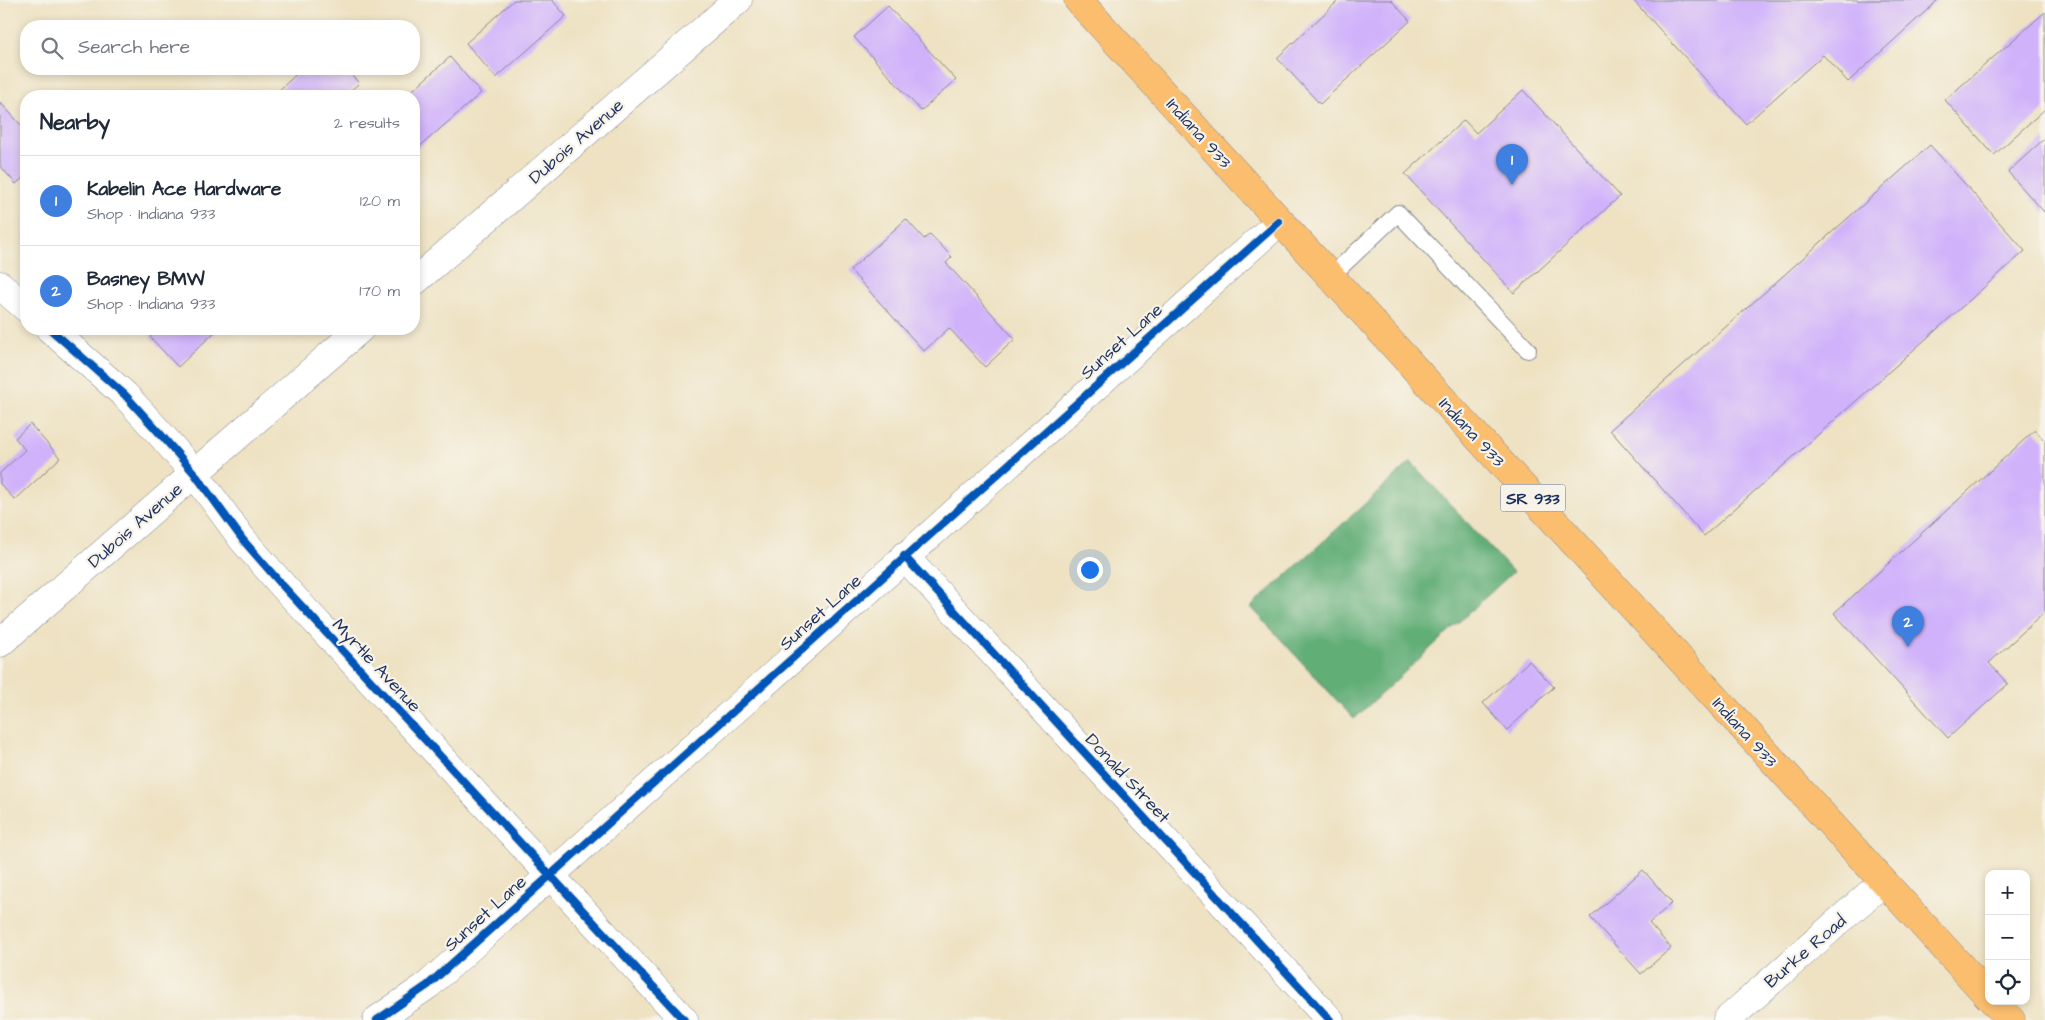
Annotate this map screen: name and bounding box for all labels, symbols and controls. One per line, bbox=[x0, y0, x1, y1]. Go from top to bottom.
search box bbox=[20, 20, 420, 75]
icon: search bbox=[38, 34, 66, 62]
text: Search here bbox=[78, 34, 190, 61]
street label: Dubois Avenue bbox=[523, 93, 629, 190]
street label: Indiana 933 bbox=[1160, 93, 1237, 174]
text: Nearby bbox=[40, 108, 110, 137]
text: 2 results bbox=[334, 112, 400, 134]
pin: 1 bbox=[1496, 144, 1528, 185]
text: Kabelin Ace Hardware bbox=[87, 176, 281, 203]
text: 1 bbox=[55, 190, 57, 212]
text: 120 m bbox=[360, 190, 400, 212]
text: Shop · Indiana 933 bbox=[87, 203, 215, 225]
text: Basney BMW bbox=[87, 266, 205, 293]
text: 2 bbox=[51, 280, 61, 302]
text: 170 m bbox=[359, 280, 400, 302]
text: Shop · Indiana 933 bbox=[87, 293, 215, 315]
street label: Sunset Lane bbox=[1075, 297, 1168, 385]
street label: Indiana 933 bbox=[1433, 392, 1510, 473]
street label: Dubois Avenue bbox=[82, 477, 188, 574]
road number: SR 933 bbox=[1500, 484, 1566, 512]
your location bbox=[1077, 557, 1103, 583]
street label: Sunset Lane bbox=[774, 568, 867, 656]
pin: 2 bbox=[1892, 606, 1924, 647]
street label: Myrtle Avenue bbox=[326, 613, 427, 719]
street label: Indiana 933 bbox=[1706, 692, 1783, 773]
street label: Donald Street bbox=[1079, 728, 1176, 829]
street label: Sunset Lane bbox=[439, 869, 532, 957]
map controls bbox=[1985, 870, 2030, 1005]
button: + bbox=[1985, 870, 2030, 915]
street label: Burke Road bbox=[1759, 909, 1852, 994]
button: − bbox=[1985, 915, 2030, 960]
button: locate bbox=[1985, 960, 2030, 1005]

